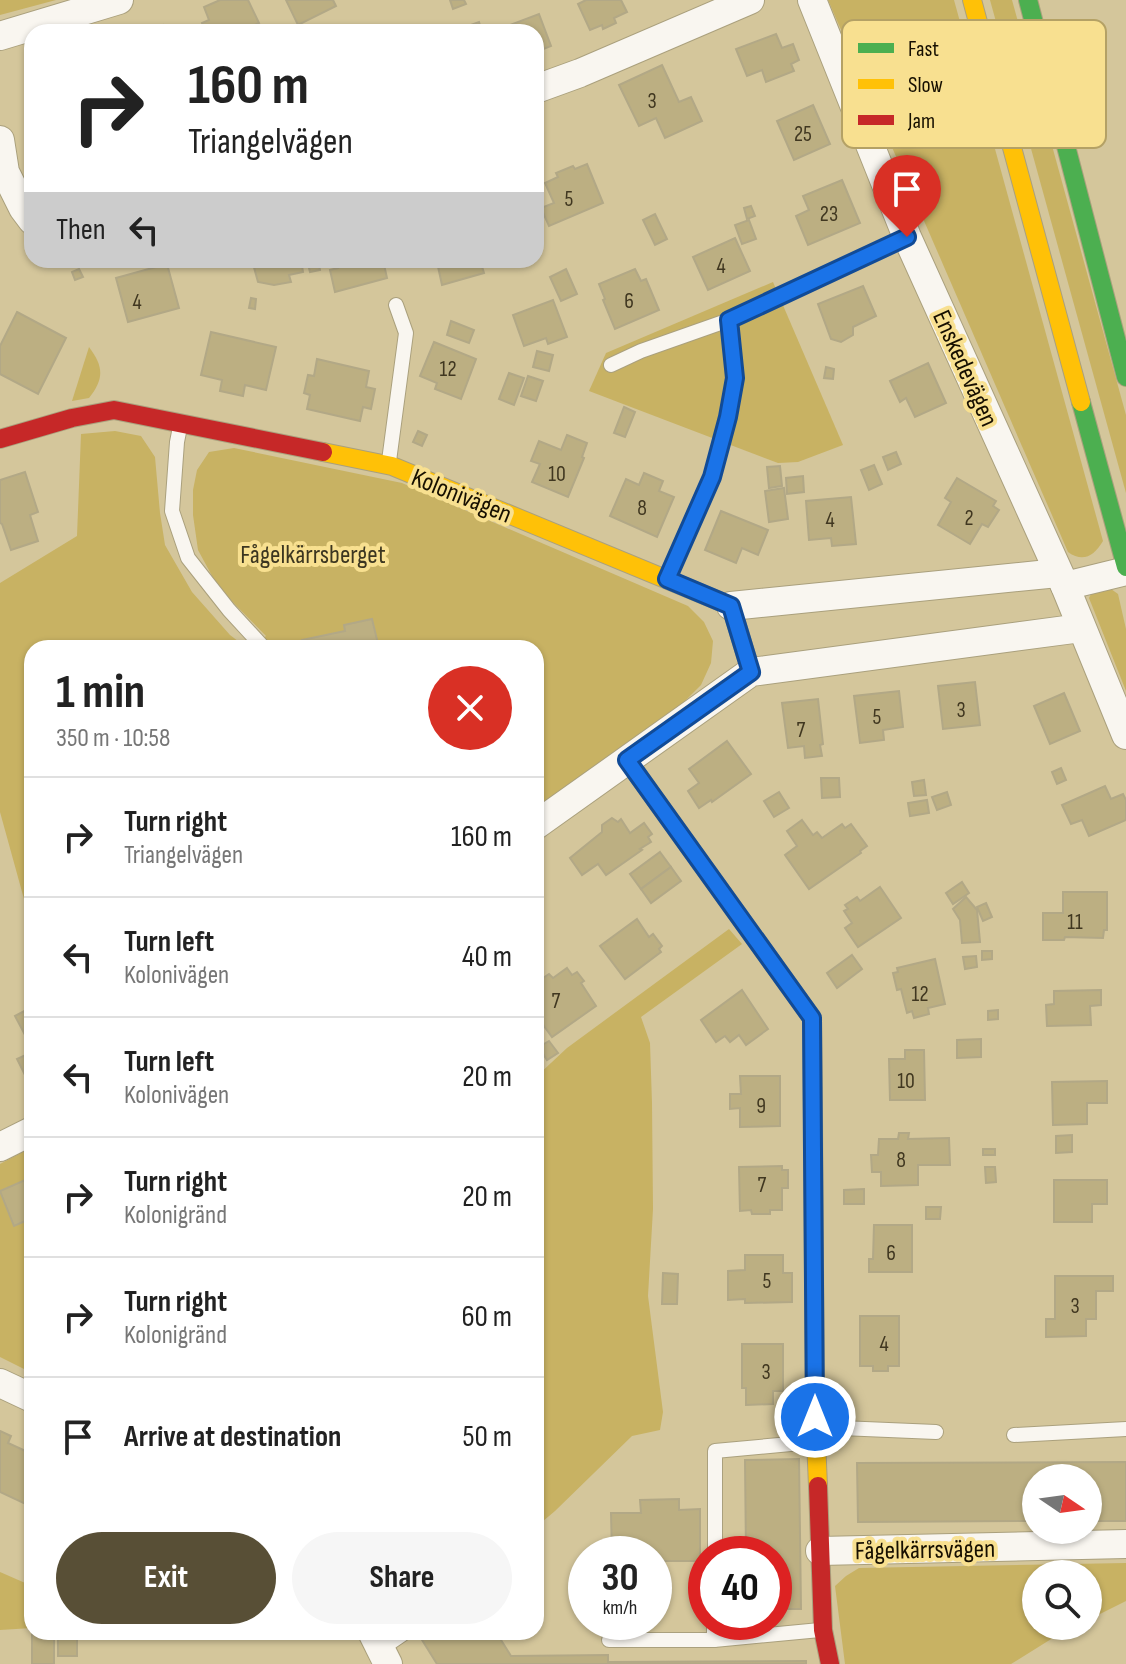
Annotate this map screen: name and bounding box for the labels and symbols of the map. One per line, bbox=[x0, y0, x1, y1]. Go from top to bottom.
legend bbox=[842, 20, 1106, 148]
text: Fast bbox=[908, 36, 939, 63]
text: Slow bbox=[908, 72, 943, 99]
house number: 3 bbox=[647, 88, 657, 115]
text: Jam bbox=[907, 108, 935, 135]
house number: 25 bbox=[794, 121, 812, 148]
pin bbox=[873, 155, 941, 237]
house number: 5 bbox=[565, 186, 574, 213]
house number: 23 bbox=[820, 201, 838, 228]
house number: 4 bbox=[716, 253, 726, 280]
house number: 6 bbox=[624, 288, 634, 315]
house number: 4 bbox=[132, 289, 142, 316]
street label: Enskedevägen bbox=[925, 306, 1004, 431]
house number: 12 bbox=[439, 356, 457, 383]
house number: 10 bbox=[548, 461, 566, 488]
street label: Kolonivägen bbox=[407, 462, 516, 530]
house number: 8 bbox=[637, 495, 647, 522]
house number: 2 bbox=[964, 505, 974, 532]
house number: 4 bbox=[825, 507, 835, 534]
park label: Fågelkärrsberget bbox=[240, 540, 386, 571]
house number: 3 bbox=[956, 697, 966, 724]
house number: 5 bbox=[873, 704, 882, 731]
house number: 7 bbox=[797, 717, 806, 744]
house number: 11 bbox=[1067, 909, 1083, 936]
house number: 12 bbox=[911, 981, 929, 1008]
house number: 7 bbox=[552, 988, 561, 1015]
house number: 10 bbox=[897, 1068, 915, 1095]
house number: 9 bbox=[756, 1093, 766, 1120]
house number: 8 bbox=[896, 1147, 906, 1174]
house number: 7 bbox=[758, 1172, 767, 1199]
house number: 6 bbox=[886, 1240, 896, 1267]
house number: 5 bbox=[763, 1268, 772, 1295]
house number: 3 bbox=[1070, 1293, 1080, 1320]
house number: 4 bbox=[879, 1331, 889, 1358]
house number: 3 bbox=[761, 1359, 771, 1386]
position arrow bbox=[773, 1375, 857, 1459]
north arrow bbox=[1022, 1464, 1102, 1544]
street label: Fågelkärrsvägen bbox=[855, 1534, 995, 1567]
speed limit sign: 40 bbox=[688, 1536, 792, 1640]

